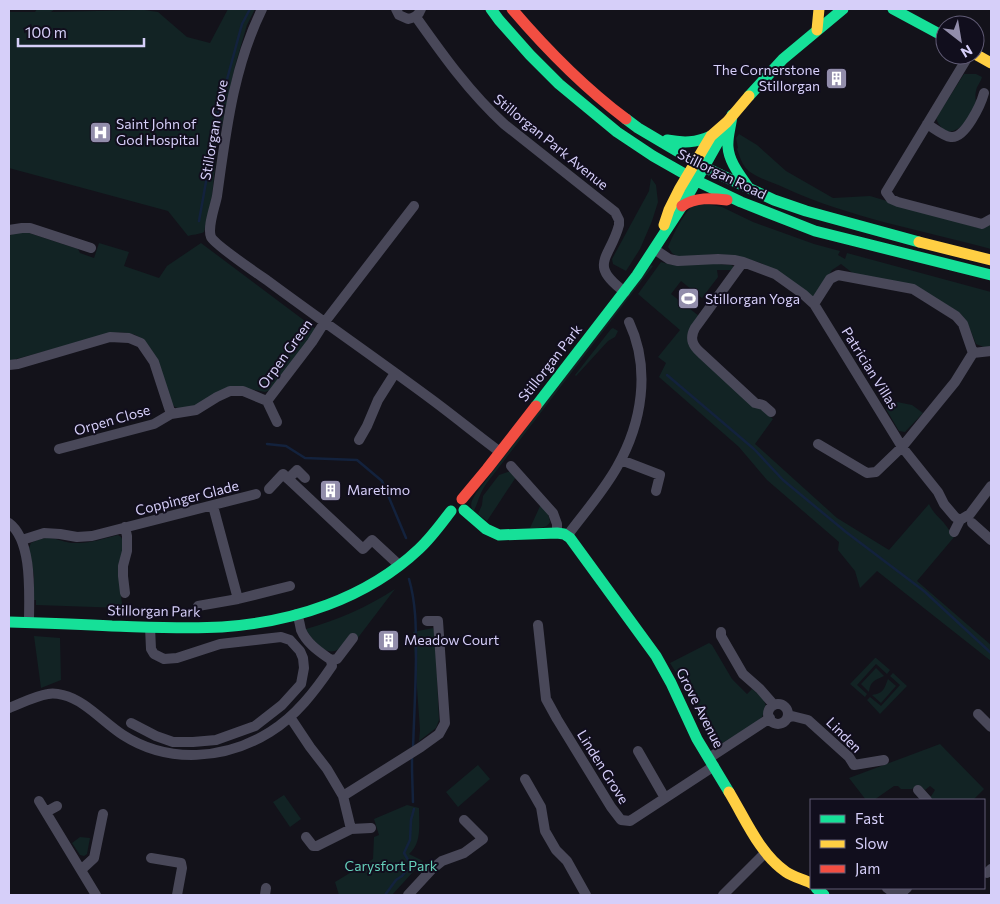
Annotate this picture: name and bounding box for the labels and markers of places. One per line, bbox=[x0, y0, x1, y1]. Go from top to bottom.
place label: The Cornerstone Stillorgan bbox=[713, 61, 820, 94]
building icon: The Cornerstone Stillorgan bbox=[824, 66, 848, 90]
place label: Saint John of God Hospital bbox=[116, 115, 199, 148]
hospital icon: Saint John of God Hospital bbox=[88, 120, 112, 144]
sports icon: Stillorgan Yoga bbox=[677, 287, 701, 311]
place label: Stillorgan Yoga bbox=[705, 290, 800, 307]
building icon: Maretimo bbox=[319, 478, 343, 502]
place label: Maretimo bbox=[347, 481, 410, 498]
building icon: Meadow Court bbox=[376, 628, 400, 652]
place label: Meadow Court bbox=[404, 631, 500, 648]

